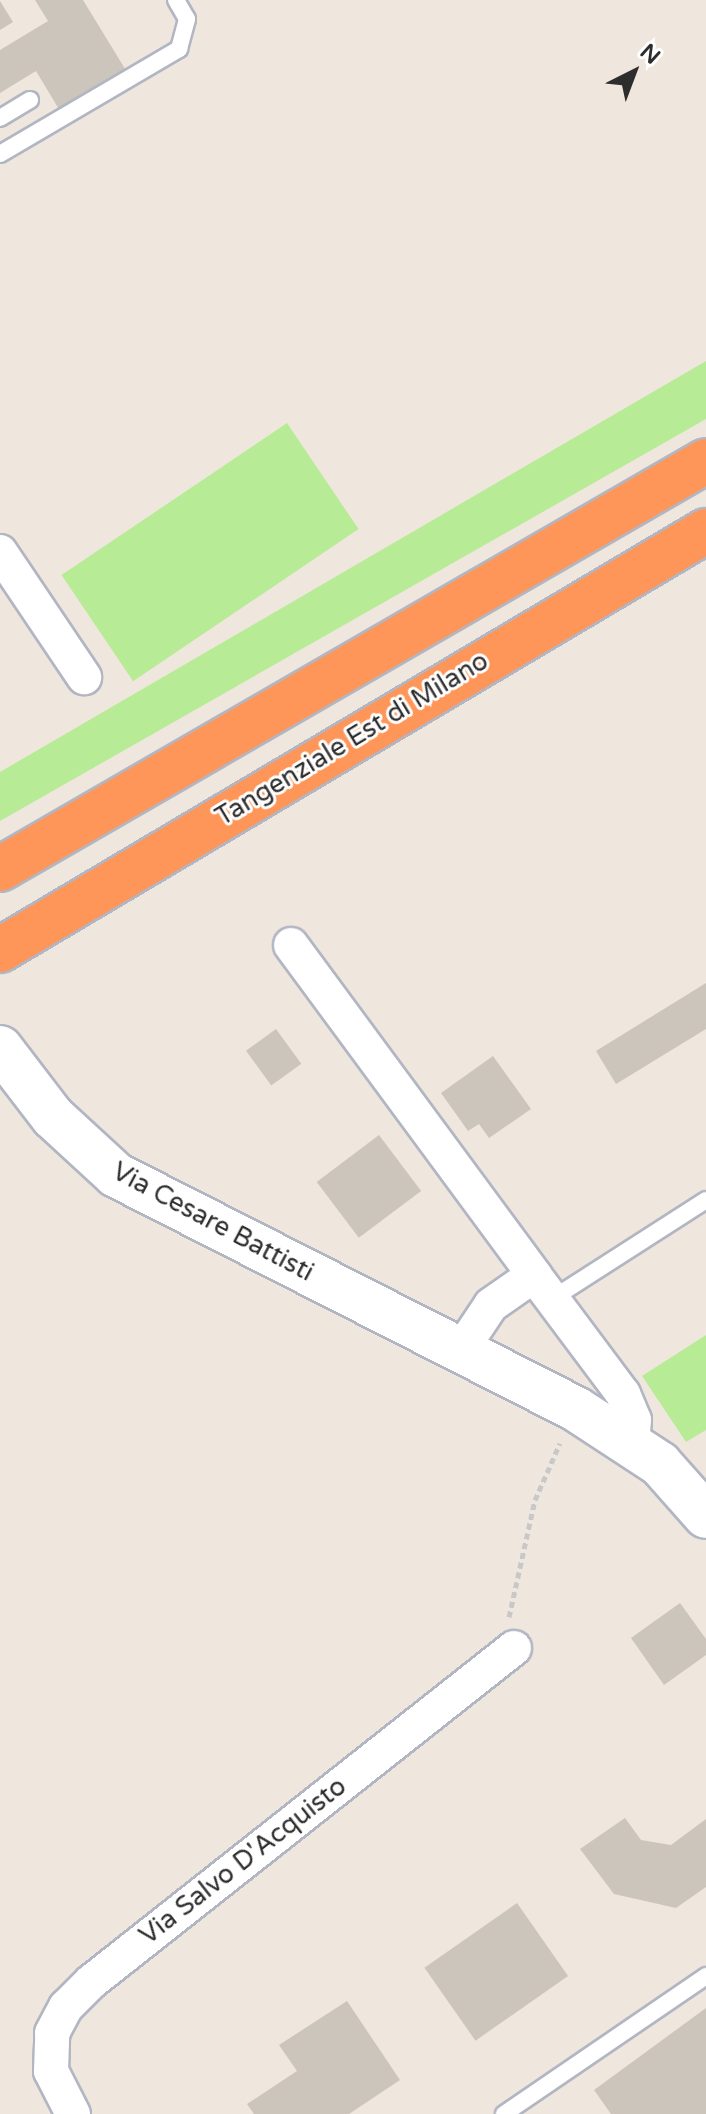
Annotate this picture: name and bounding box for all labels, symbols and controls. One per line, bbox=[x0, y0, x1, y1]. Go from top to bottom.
north arrow bbox=[594, 32, 674, 112]
text: N bbox=[635, 39, 665, 70]
street label: Tangenziale Est di Milano bbox=[210, 645, 494, 833]
street label: Via Cesare Battisti bbox=[107, 1156, 319, 1288]
street label: Via Salvo D'Acquisto bbox=[133, 1771, 353, 1951]

